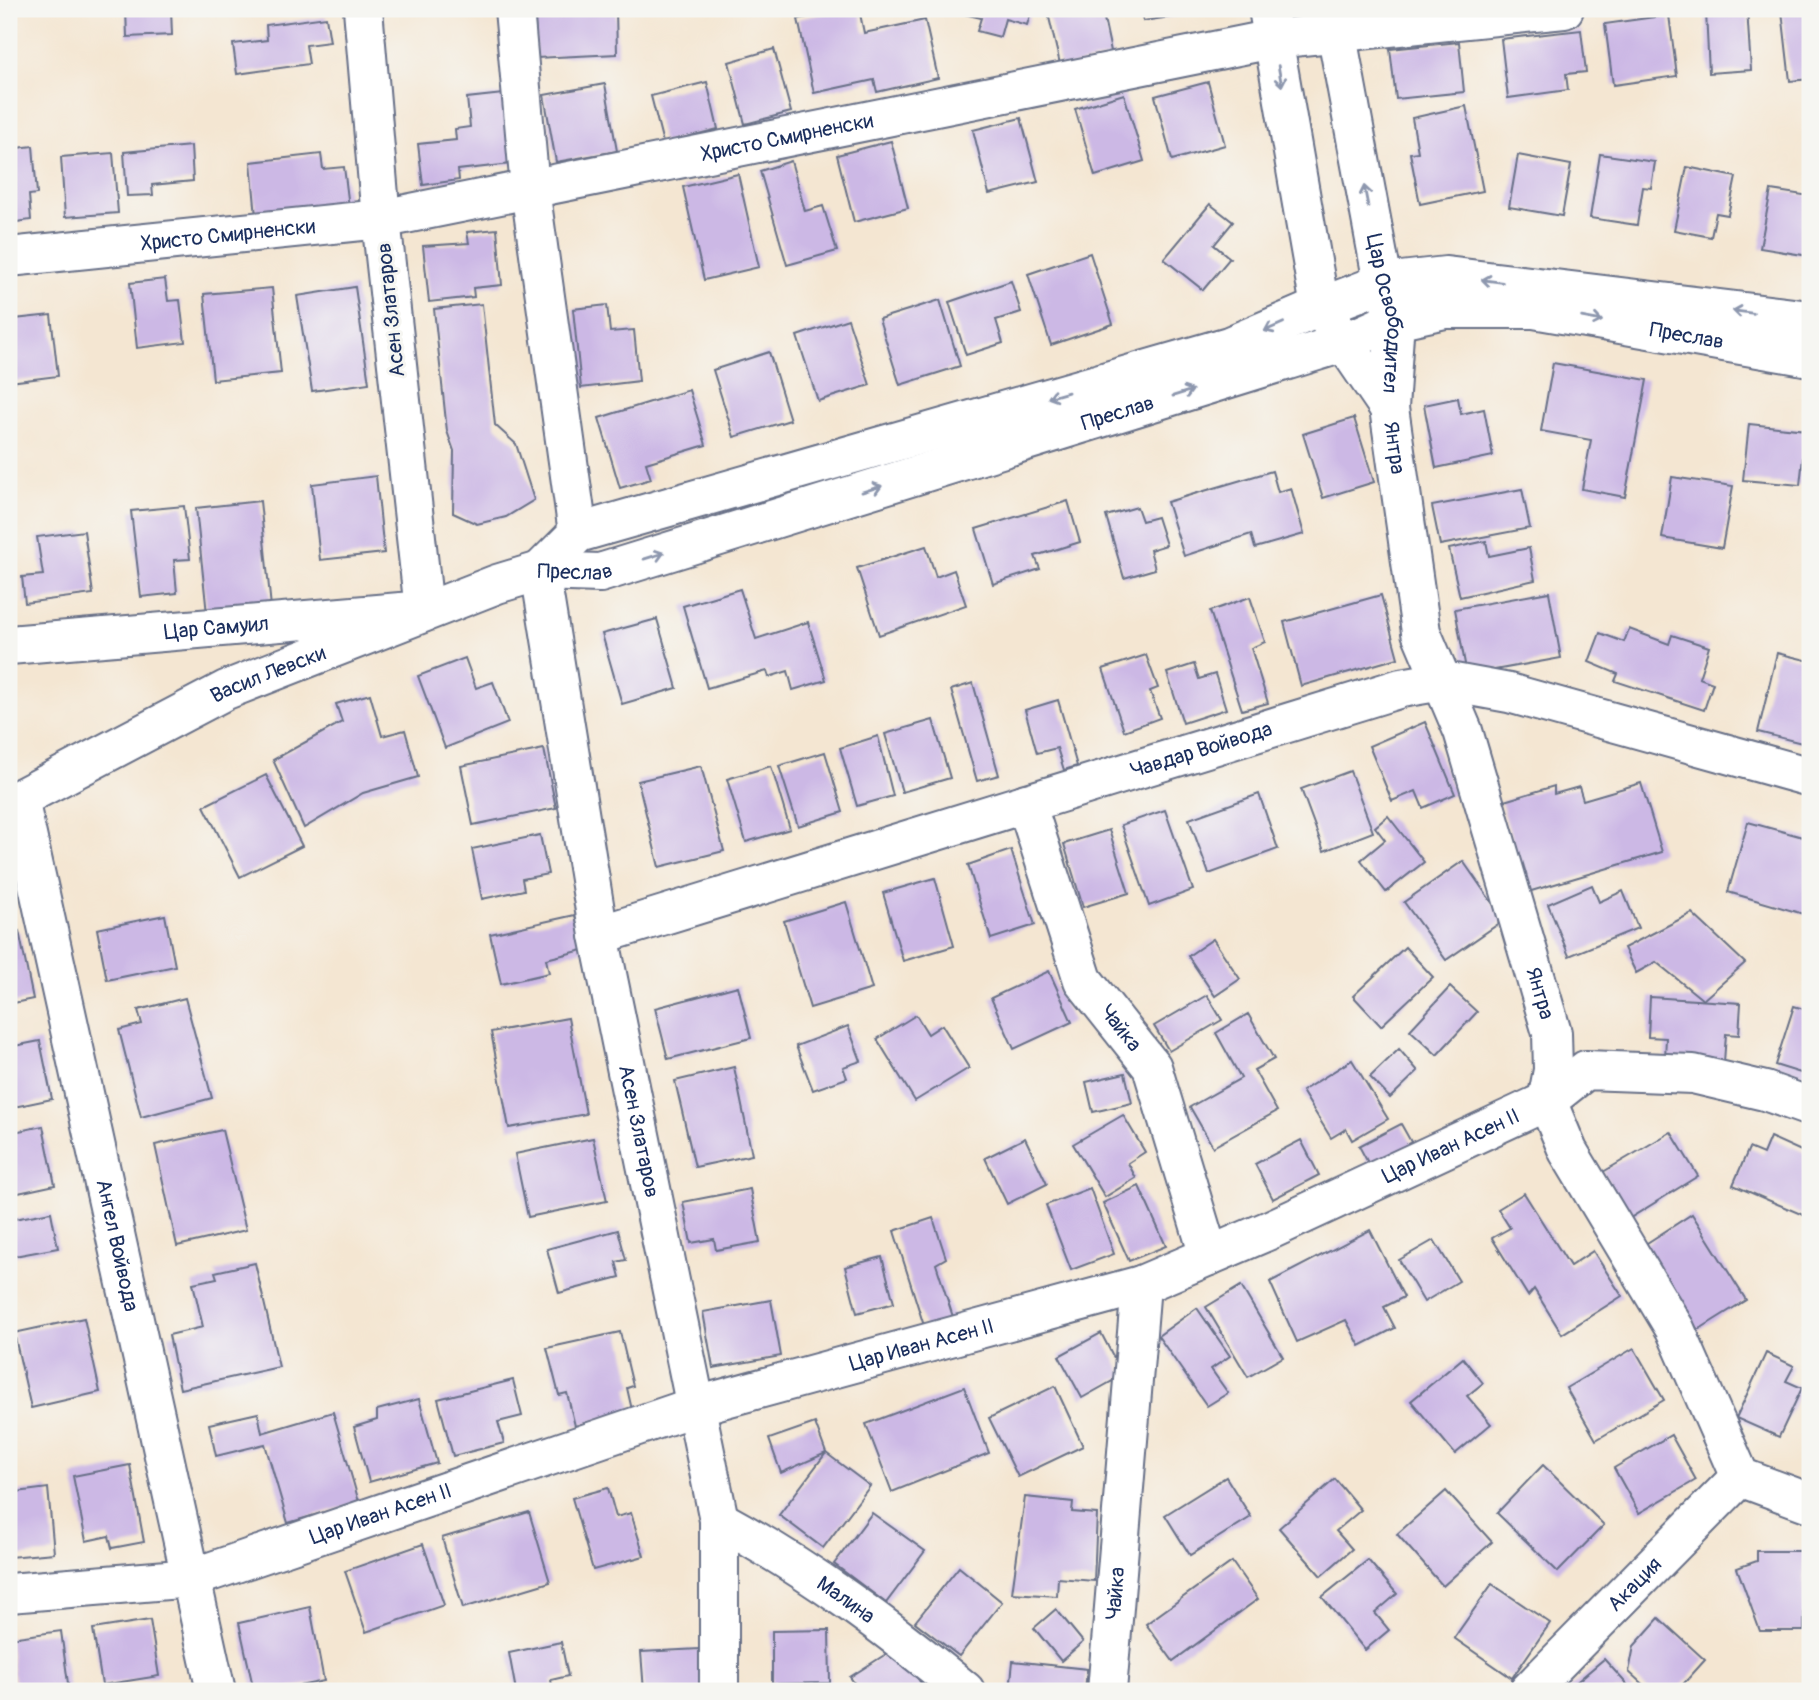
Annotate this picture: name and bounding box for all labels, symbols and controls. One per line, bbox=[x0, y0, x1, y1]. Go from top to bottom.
one-way arrow bbox=[1274, 64, 1287, 87]
street label: Христо Смирненски bbox=[698, 107, 876, 168]
one-way arrow bbox=[1359, 185, 1373, 208]
street label: Христо Смирненски bbox=[139, 212, 317, 257]
street label: Цар Освободител bbox=[1361, 232, 1409, 394]
street label: Асен Златаров bbox=[371, 242, 411, 378]
one-way arrow bbox=[1482, 274, 1504, 287]
one-way arrow bbox=[1732, 305, 1754, 318]
one-way arrow bbox=[1580, 313, 1603, 326]
street label: Преслав bbox=[1648, 316, 1726, 355]
one-way arrow bbox=[1264, 321, 1285, 334]
one-way arrow bbox=[1171, 385, 1193, 398]
street label: Преслав bbox=[1078, 389, 1157, 437]
one-way arrow bbox=[1047, 390, 1069, 403]
street label: Янтра bbox=[1378, 420, 1412, 476]
one-way arrow bbox=[860, 482, 882, 494]
one-way arrow bbox=[643, 549, 665, 562]
street label: Преслав bbox=[537, 556, 616, 587]
street label: Цар Самуил bbox=[163, 610, 270, 645]
street label: Васил Левски bbox=[206, 639, 329, 709]
street label: Чавдар Войвода bbox=[1127, 715, 1275, 784]
street label: Янтра bbox=[1520, 964, 1561, 1022]
street label: Чайка bbox=[1094, 999, 1148, 1057]
street label: Асен Златаров bbox=[612, 1062, 666, 1200]
street label: Цар Иван Асен II bbox=[1378, 1102, 1524, 1189]
street label: Ангел Войвода bbox=[90, 1177, 145, 1314]
street label: Цар Иван Асен II bbox=[846, 1312, 997, 1377]
street label: Цар Иван Асен II bbox=[306, 1477, 455, 1550]
street label: Акация bbox=[1601, 1551, 1667, 1617]
street label: Чайка bbox=[1100, 1566, 1131, 1621]
street label: Малина bbox=[812, 1570, 881, 1630]

